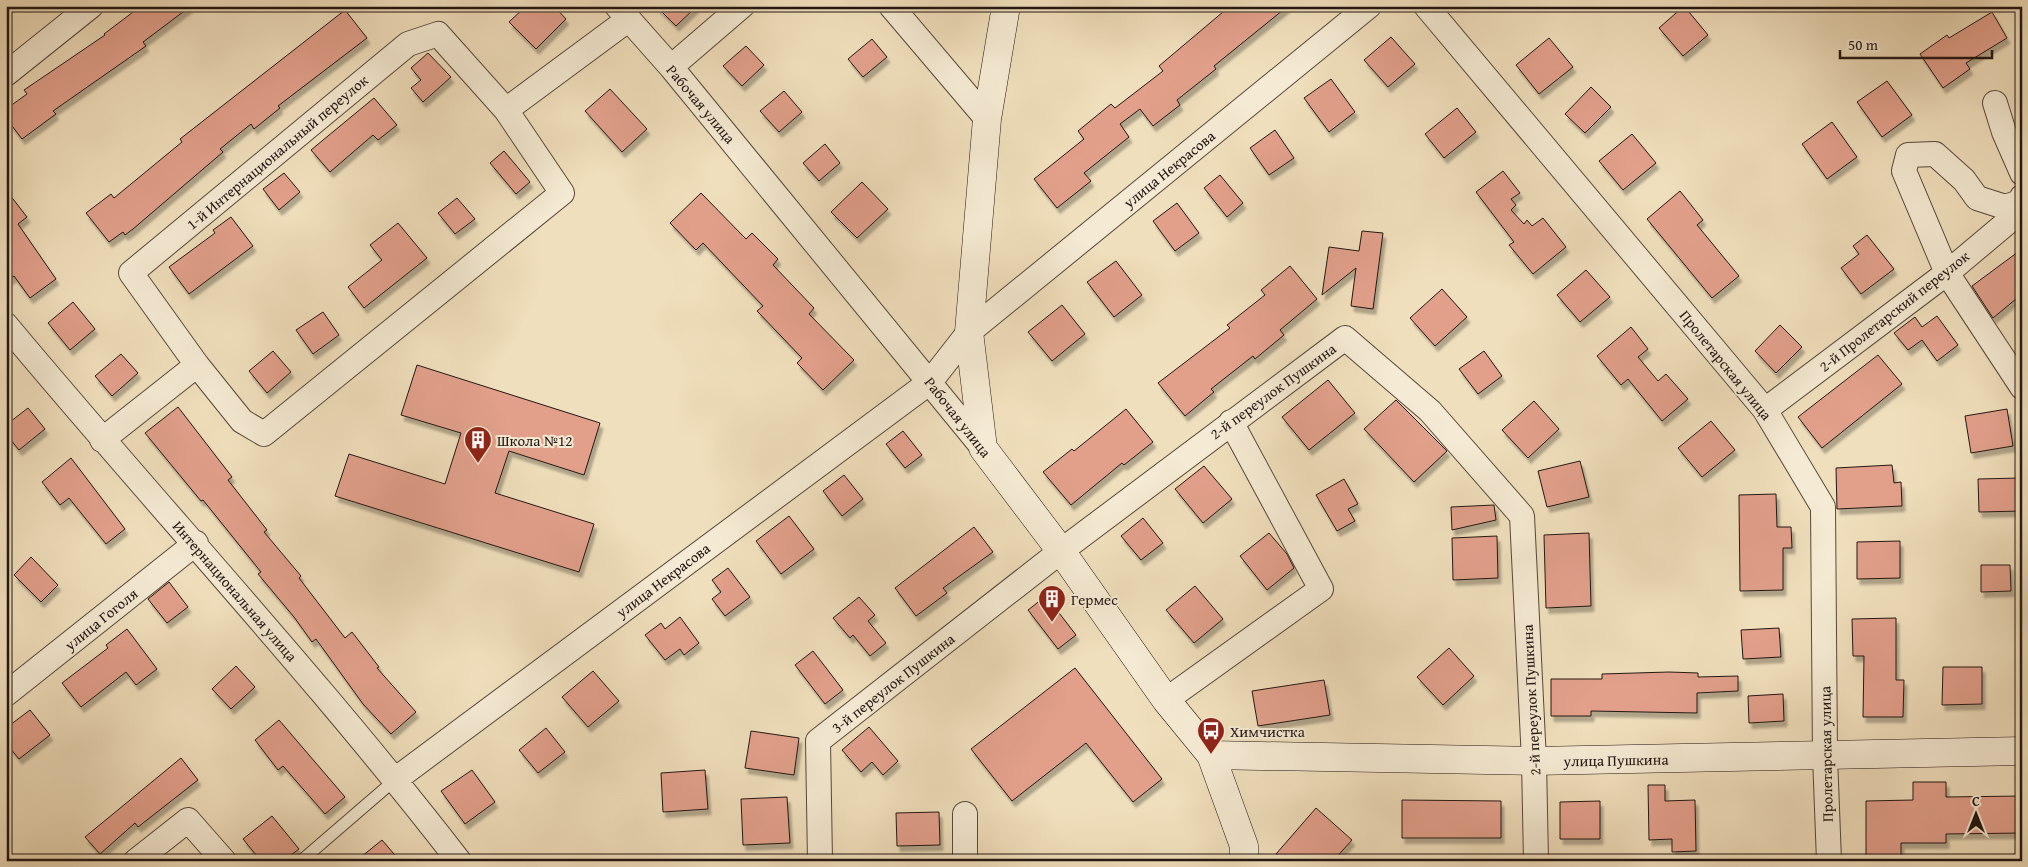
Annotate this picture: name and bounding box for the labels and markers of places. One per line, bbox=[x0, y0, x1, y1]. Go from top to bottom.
building icon: Школа №12 bbox=[463, 425, 493, 464]
place label: Школа №12 bbox=[497, 430, 572, 451]
building icon: Гермес bbox=[1037, 584, 1067, 623]
place label: Гермес bbox=[1071, 589, 1118, 610]
bus stop icon: Химчистка bbox=[1196, 716, 1226, 755]
place label: Химчистка bbox=[1230, 721, 1306, 742]

